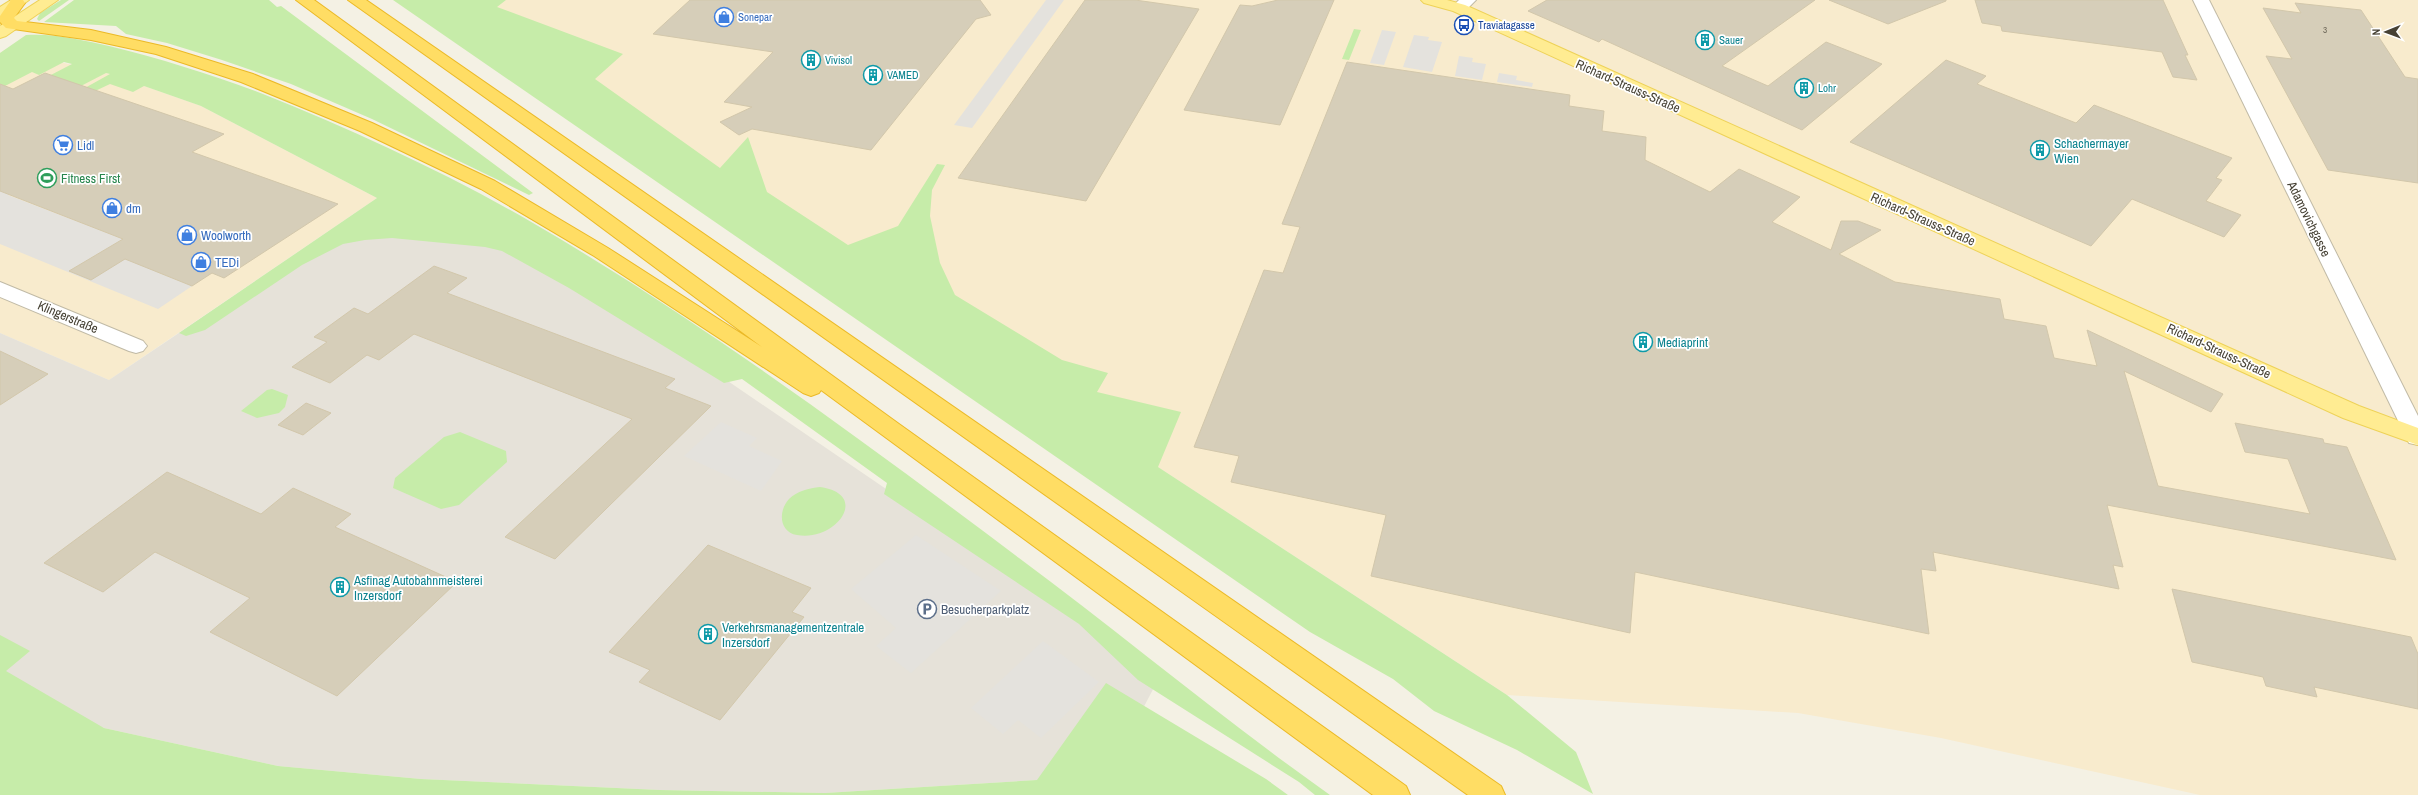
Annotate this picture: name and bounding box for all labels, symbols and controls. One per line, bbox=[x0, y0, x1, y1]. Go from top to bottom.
shop icon: Sonepar bbox=[713, 6, 735, 28]
place label: Sonepar bbox=[738, 10, 772, 24]
north arrow bbox=[2366, 12, 2406, 52]
bus stop icon: Traviatagasse bbox=[1453, 14, 1475, 36]
place label: Traviatagasse bbox=[1478, 18, 1535, 32]
house number: 3 bbox=[2323, 24, 2327, 36]
building icon: Sauer bbox=[1694, 29, 1716, 51]
text: N bbox=[2369, 29, 2383, 36]
place label: Sauer bbox=[1719, 33, 1743, 47]
building icon: Vivisol bbox=[800, 49, 822, 71]
place label: Vivisol bbox=[825, 53, 852, 67]
street label: Richard-Strauss-Straße bbox=[1573, 55, 1683, 117]
building icon: VAMED bbox=[862, 64, 884, 86]
place label: VAMED bbox=[887, 68, 918, 82]
building icon: Lohr bbox=[1793, 77, 1815, 99]
place label: Lohr bbox=[1818, 81, 1836, 95]
supermarket icon: Lidl bbox=[52, 134, 74, 156]
place label: Schachermayer Wien bbox=[2054, 135, 2129, 167]
place label: Lidl bbox=[77, 137, 94, 154]
building icon: Schachermayer Wien bbox=[2029, 139, 2051, 161]
sports icon: Fitness First bbox=[36, 167, 58, 189]
place label: Fitness First bbox=[61, 170, 120, 187]
street label: Adamovichgasse bbox=[2283, 178, 2335, 260]
street label: Richard-Strauss-Straße bbox=[1868, 188, 1978, 250]
shop icon: dm bbox=[101, 197, 123, 219]
place label: dm bbox=[126, 200, 141, 217]
shop icon: Woolworth bbox=[176, 224, 198, 246]
place label: Woolworth bbox=[201, 227, 251, 244]
shop icon: TEDi bbox=[190, 251, 212, 273]
place label: TEDi bbox=[215, 254, 239, 271]
street label: Klingerstraße bbox=[35, 297, 101, 337]
street label: Richard-Strauss-Straße bbox=[2164, 320, 2274, 383]
building icon: Mediaprint bbox=[1632, 331, 1654, 353]
place label: Mediaprint bbox=[1657, 334, 1708, 351]
place label: Asfinag Autobahnmeisterei Inzersdorf bbox=[353, 572, 483, 604]
building icon: Asfinag Autobahnmeisterei Inzersdorf bbox=[329, 576, 351, 598]
parking icon: Besucherparkplatz bbox=[916, 598, 938, 620]
place label: Besucherparkplatz bbox=[941, 601, 1029, 618]
place label: Verkehrsmanagementzentrale Inzersdorf bbox=[722, 619, 864, 651]
building icon: Verkehrsmanagementzentrale Inzersdorf bbox=[697, 623, 719, 645]

